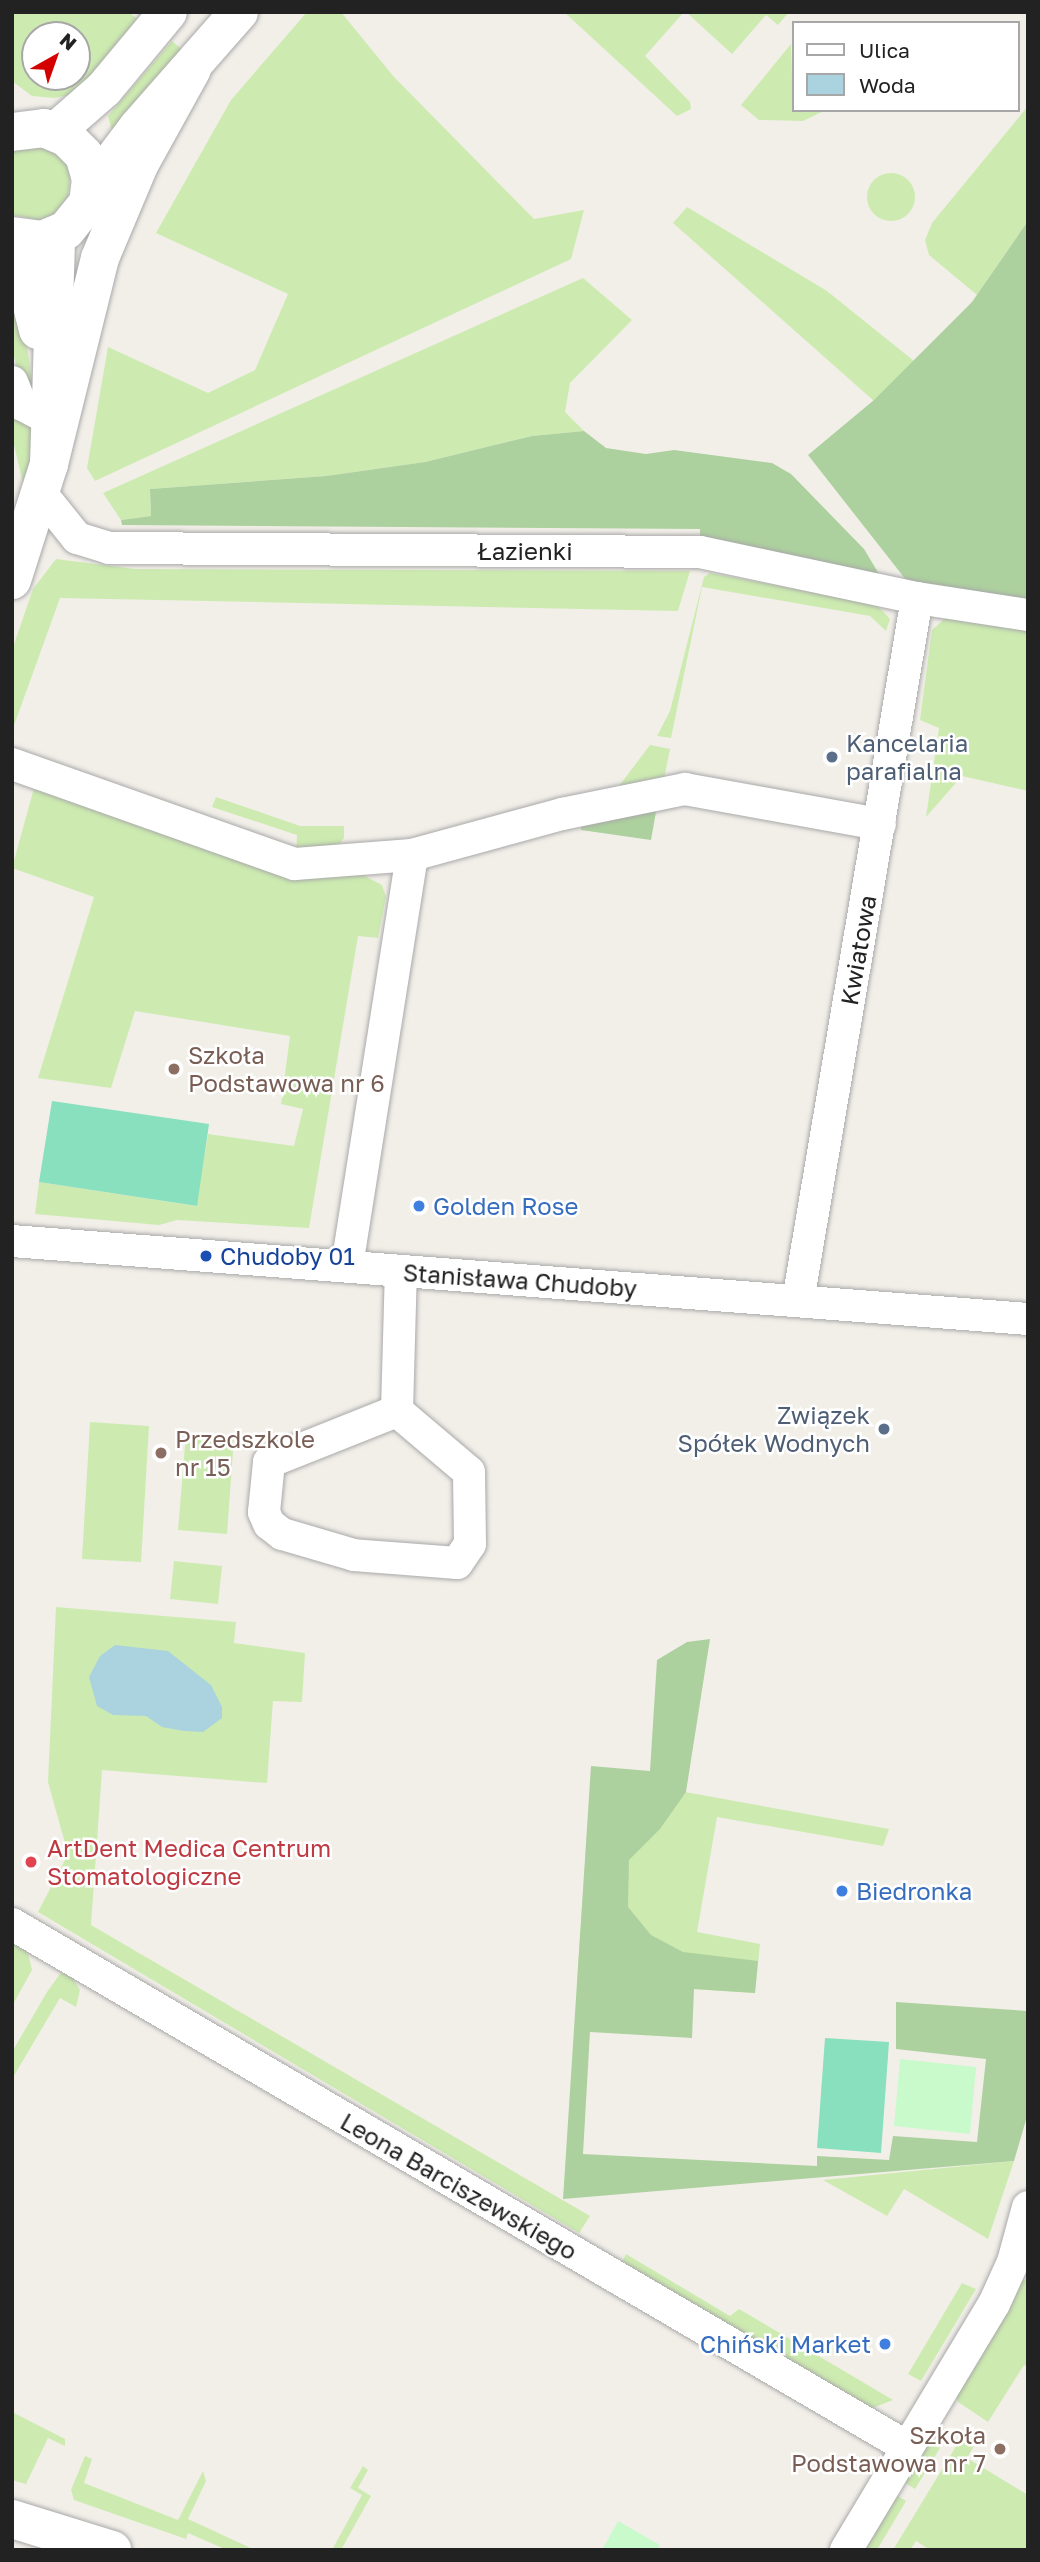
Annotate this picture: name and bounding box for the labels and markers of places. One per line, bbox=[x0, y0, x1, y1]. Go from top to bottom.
place label: Kancelaria parafialna bbox=[846, 729, 968, 785]
marker: Kancelaria parafialna bbox=[824, 749, 840, 765]
place label: Szkoła Podstawowa nr 6 bbox=[188, 1041, 385, 1097]
marker: Szkoła Podstawowa nr 6 bbox=[166, 1061, 182, 1077]
place label: Golden Rose bbox=[433, 1192, 578, 1220]
marker: Golden Rose bbox=[411, 1198, 427, 1214]
place label: Chudoby 01 bbox=[220, 1242, 355, 1270]
marker: Chudoby 01 bbox=[198, 1248, 214, 1264]
place label: Związek Spółek Wodnych bbox=[678, 1401, 870, 1457]
marker: Związek Spółek Wodnych bbox=[876, 1421, 892, 1437]
place label: Przedszkole nr 15 bbox=[175, 1425, 315, 1481]
marker: Przedszkole nr 15 bbox=[153, 1445, 169, 1461]
place label: ArtDent Medica Centrum Stomatologiczne bbox=[47, 1834, 331, 1890]
marker: ArtDent Medica Centrum Stomatologiczne bbox=[21, 1852, 41, 1872]
place label: Biedronka bbox=[856, 1877, 972, 1905]
marker: Biedronka bbox=[834, 1883, 850, 1899]
place label: Chiński Market bbox=[700, 2330, 871, 2358]
marker: Chiński Market bbox=[877, 2336, 893, 2352]
place label: Szkoła Podstawowa nr 7 bbox=[791, 2421, 986, 2477]
marker: Szkoła Podstawowa nr 7 bbox=[992, 2441, 1008, 2457]

